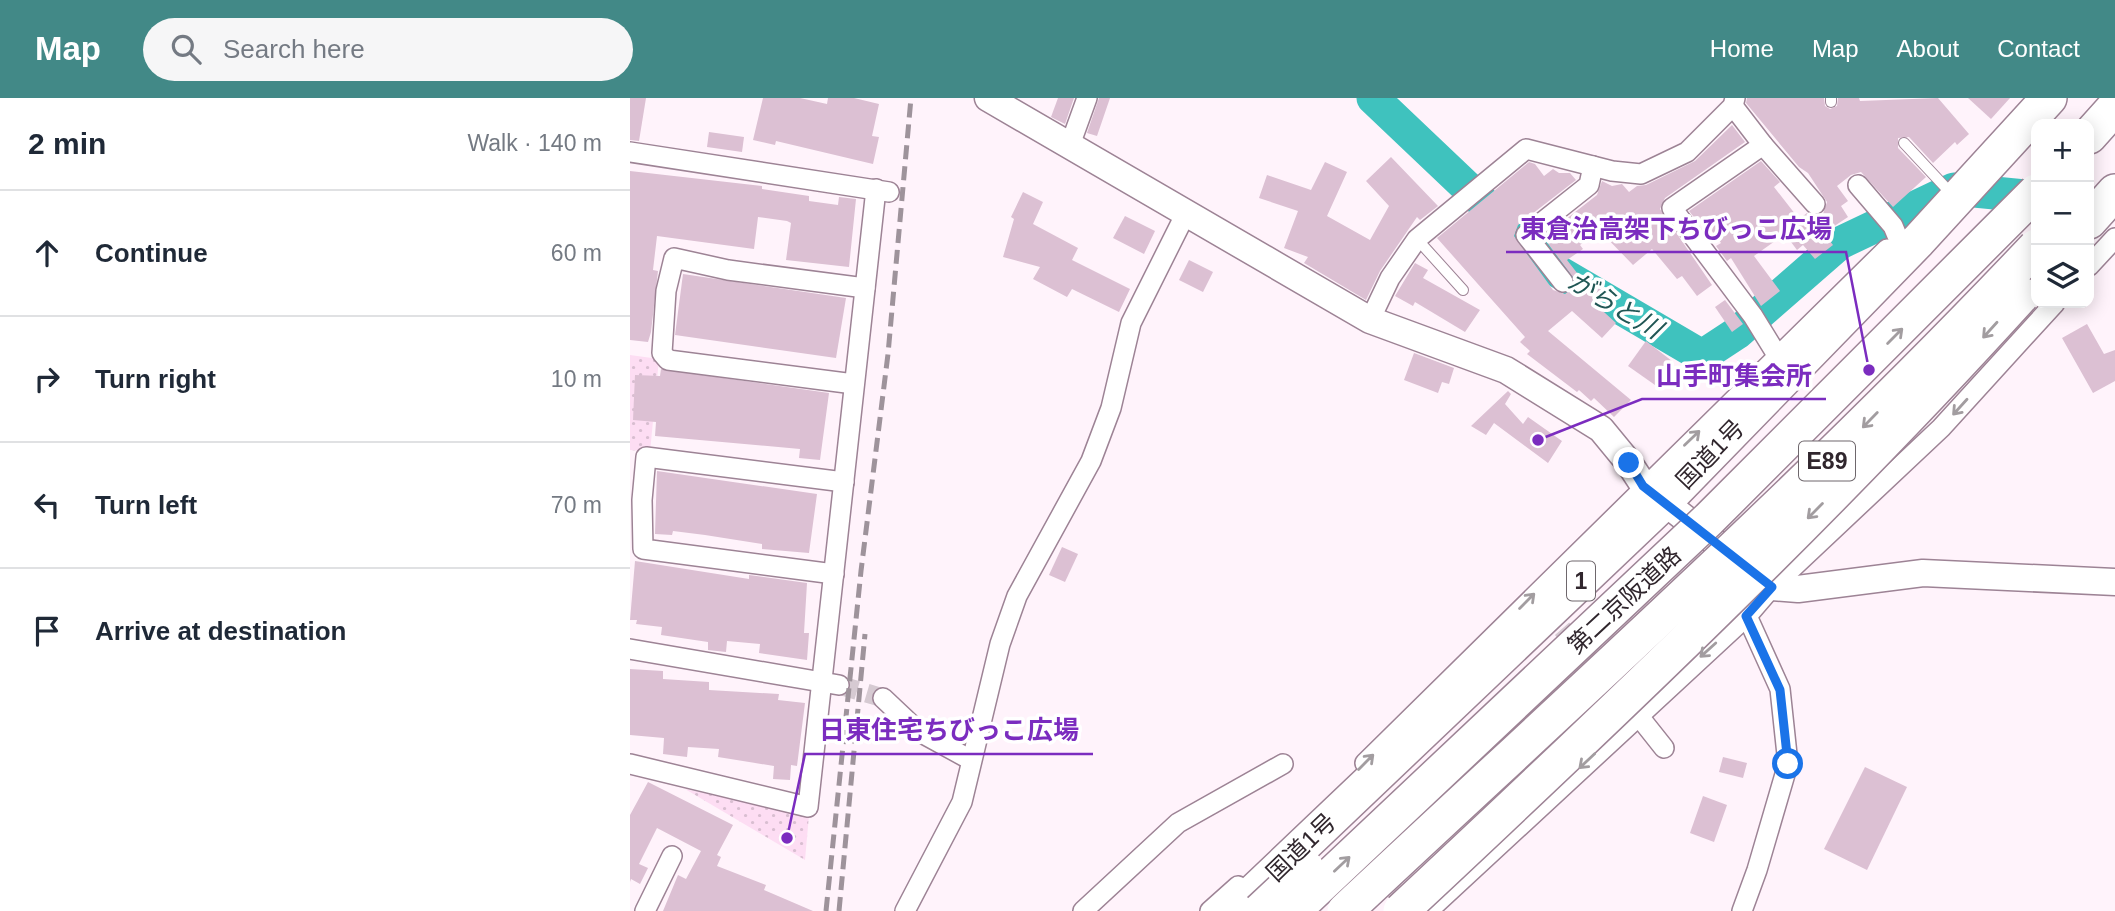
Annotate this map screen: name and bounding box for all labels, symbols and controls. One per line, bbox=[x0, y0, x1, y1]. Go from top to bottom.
search box bbox=[143, 18, 633, 81]
text: Map bbox=[35, 30, 101, 67]
icon: search bbox=[167, 30, 205, 68]
text: Search here bbox=[223, 34, 365, 64]
text: Home bbox=[1710, 35, 1774, 62]
text: Map bbox=[1812, 35, 1859, 62]
text: About bbox=[1897, 35, 1959, 62]
text: Contact bbox=[1997, 35, 2080, 62]
map controls bbox=[2031, 119, 2094, 308]
button: + bbox=[2031, 119, 2094, 182]
text: 2 min bbox=[28, 127, 106, 160]
text: Walk · 140 m bbox=[467, 130, 602, 156]
button: − bbox=[2031, 182, 2094, 245]
callout: 東倉治高架下ちびっこ広場 bbox=[1506, 205, 1846, 252]
text: 東倉治高架下ちびっこ広場 bbox=[1520, 214, 1832, 244]
icon: ahead bbox=[28, 234, 66, 272]
text: Continue bbox=[95, 238, 208, 268]
text: 60 m bbox=[551, 240, 602, 266]
button: layers bbox=[2031, 245, 2094, 308]
water label: がらと川 bbox=[1563, 265, 1670, 346]
one-way arrow bbox=[1982, 321, 1999, 338]
one-way arrow bbox=[1887, 327, 1904, 344]
callout: 山手町集会所 bbox=[1642, 352, 1826, 399]
icon: right bbox=[28, 360, 66, 398]
text: 山手町集会所 bbox=[1656, 361, 1812, 391]
text: Turn right bbox=[95, 364, 216, 394]
text: 10 m bbox=[551, 366, 602, 392]
one-way arrow bbox=[1952, 398, 1968, 416]
one-way arrow bbox=[1861, 411, 1878, 428]
street label: 国道1号 bbox=[1671, 414, 1749, 494]
one-way arrow bbox=[1684, 430, 1701, 447]
road number: E89 bbox=[1799, 442, 1855, 480]
route end bbox=[1613, 447, 1644, 478]
icon: left bbox=[28, 486, 66, 524]
text: Turn left bbox=[95, 490, 197, 520]
text: 70 m bbox=[551, 492, 602, 518]
one-way arrow bbox=[1806, 502, 1823, 519]
street label: 第二京阪道路 bbox=[1562, 541, 1686, 659]
road number: 1 bbox=[1567, 561, 1595, 601]
one-way arrow bbox=[1518, 593, 1535, 610]
icon: arrive bbox=[28, 612, 66, 650]
text: Arrive at destination bbox=[95, 616, 346, 646]
one-way arrow bbox=[1699, 642, 1717, 658]
callout: 日東住宅ちびっこ広場 bbox=[805, 707, 1093, 754]
text: 日東住宅ちびっこ広場 bbox=[819, 715, 1079, 745]
route start bbox=[1772, 748, 1803, 779]
one-way arrow bbox=[1578, 753, 1596, 769]
one-way arrow bbox=[1357, 754, 1374, 771]
street label: 国道1号 bbox=[1261, 808, 1341, 886]
one-way arrow bbox=[1334, 856, 1351, 873]

